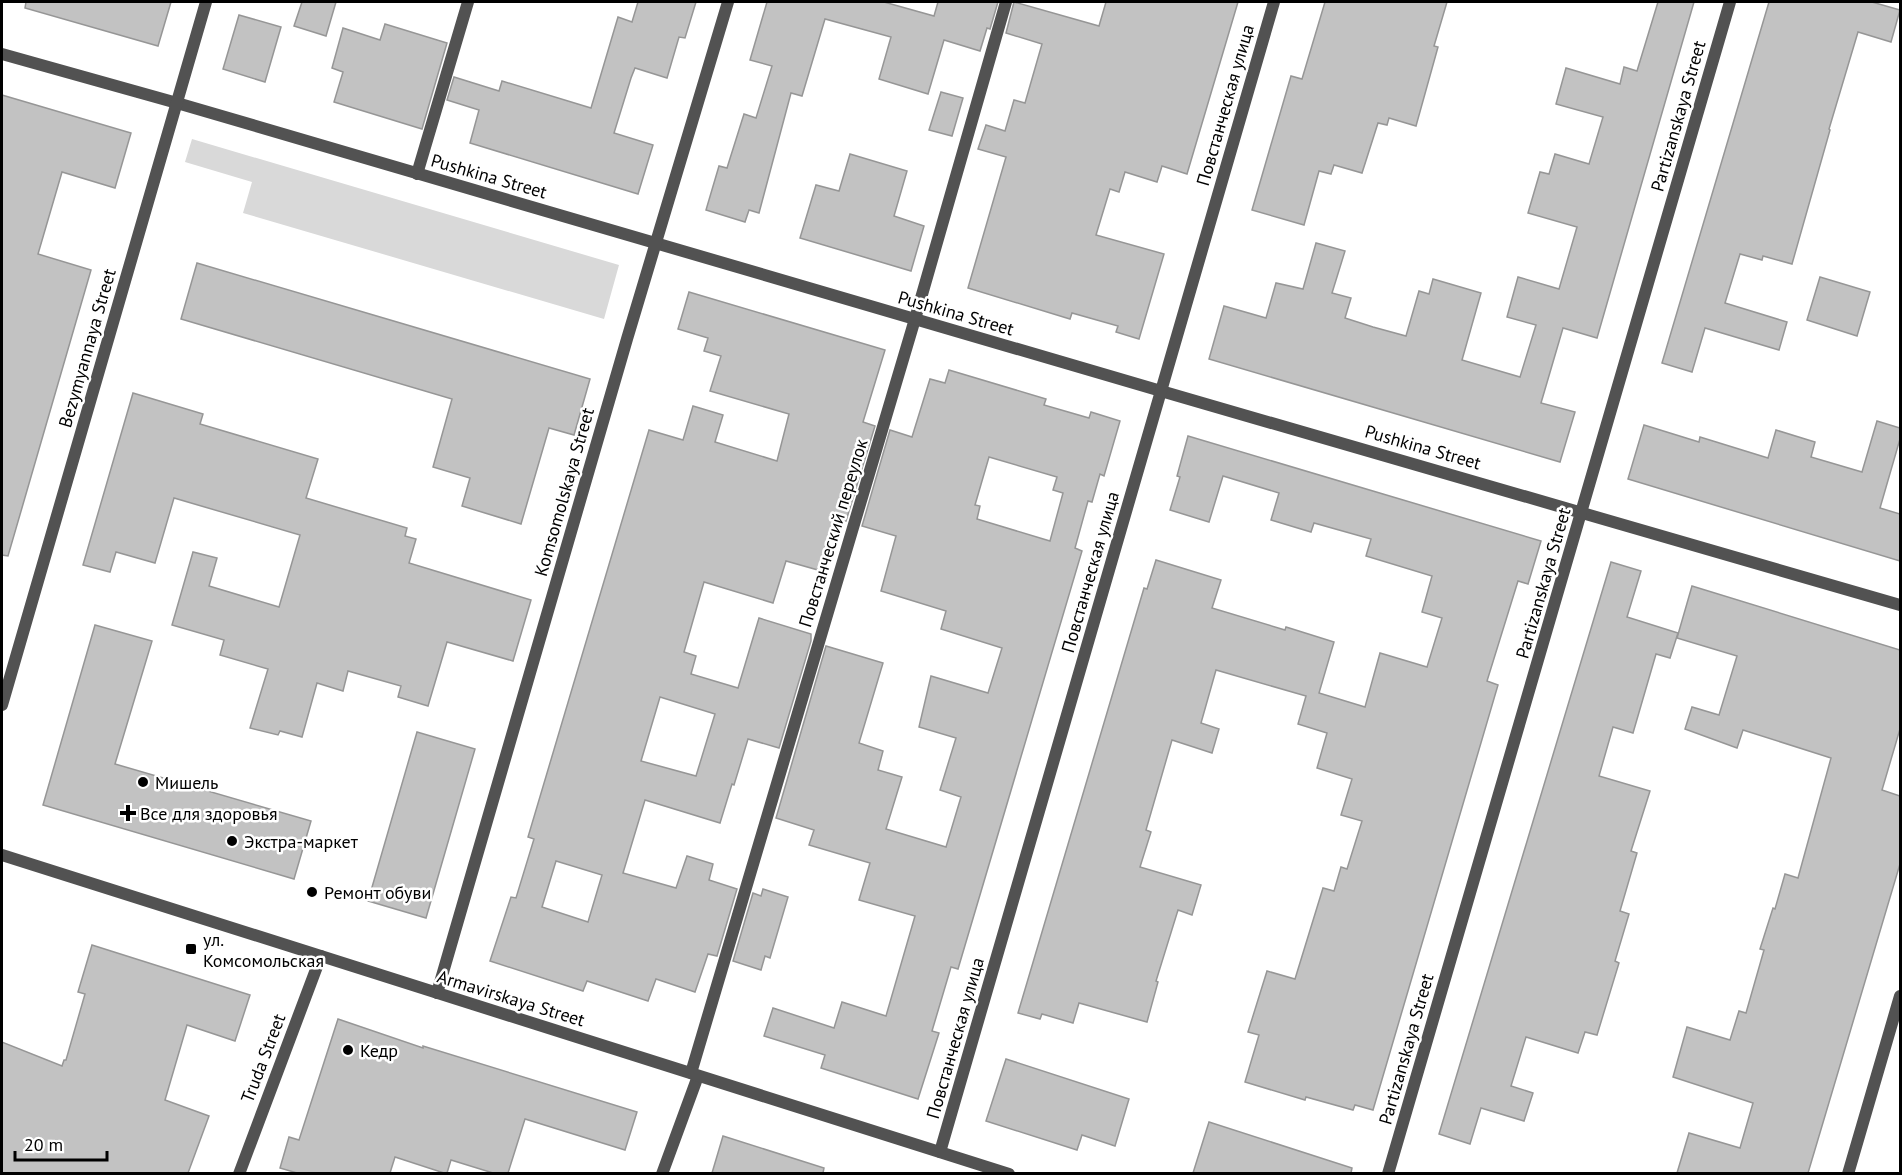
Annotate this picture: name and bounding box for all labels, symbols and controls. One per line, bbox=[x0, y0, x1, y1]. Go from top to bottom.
street label: Повстанческая улица bbox=[1191, 22, 1259, 188]
street label: Partizanskaya Street bbox=[1645, 38, 1711, 194]
street label: Pushkina Street bbox=[428, 148, 550, 204]
street label: Bezymyannaya Street bbox=[53, 266, 121, 430]
street label: Pushkina Street bbox=[895, 285, 1017, 341]
street label: Komsomolskaya Street bbox=[529, 405, 599, 579]
street label: Pushkina Street bbox=[1362, 419, 1484, 475]
street label: Повстанческий переулок bbox=[793, 436, 873, 630]
street label: Повстанческая улица bbox=[1056, 489, 1124, 655]
street label: Partizanskaya Street bbox=[1510, 505, 1576, 661]
place label: Мишель bbox=[155, 771, 218, 794]
marker: Мишель bbox=[136, 775, 150, 789]
place label: Все для здоровья bbox=[140, 802, 277, 825]
marker: Все для здоровья bbox=[121, 806, 135, 820]
place label: Экстра-маркет bbox=[244, 830, 359, 853]
marker: Экстра-маркет bbox=[225, 834, 239, 848]
place label: Ремонт обуви bbox=[324, 881, 431, 904]
marker: Ремонт обуви bbox=[305, 885, 319, 899]
place label: ул. Комсомольская bbox=[203, 928, 324, 972]
marker: ул. Комсомольская bbox=[184, 942, 198, 956]
street label: Повстанческая улица bbox=[921, 955, 989, 1121]
street label: Armavirskaya Street bbox=[434, 965, 588, 1031]
street label: Partizanskaya Street bbox=[1373, 971, 1439, 1127]
street label: Truda Street bbox=[236, 1010, 290, 1106]
place label: Кедр bbox=[360, 1039, 398, 1062]
marker: Кедр bbox=[341, 1043, 355, 1057]
scale bar bbox=[15, 1124, 106, 1162]
text: 20 m bbox=[24, 1133, 63, 1156]

